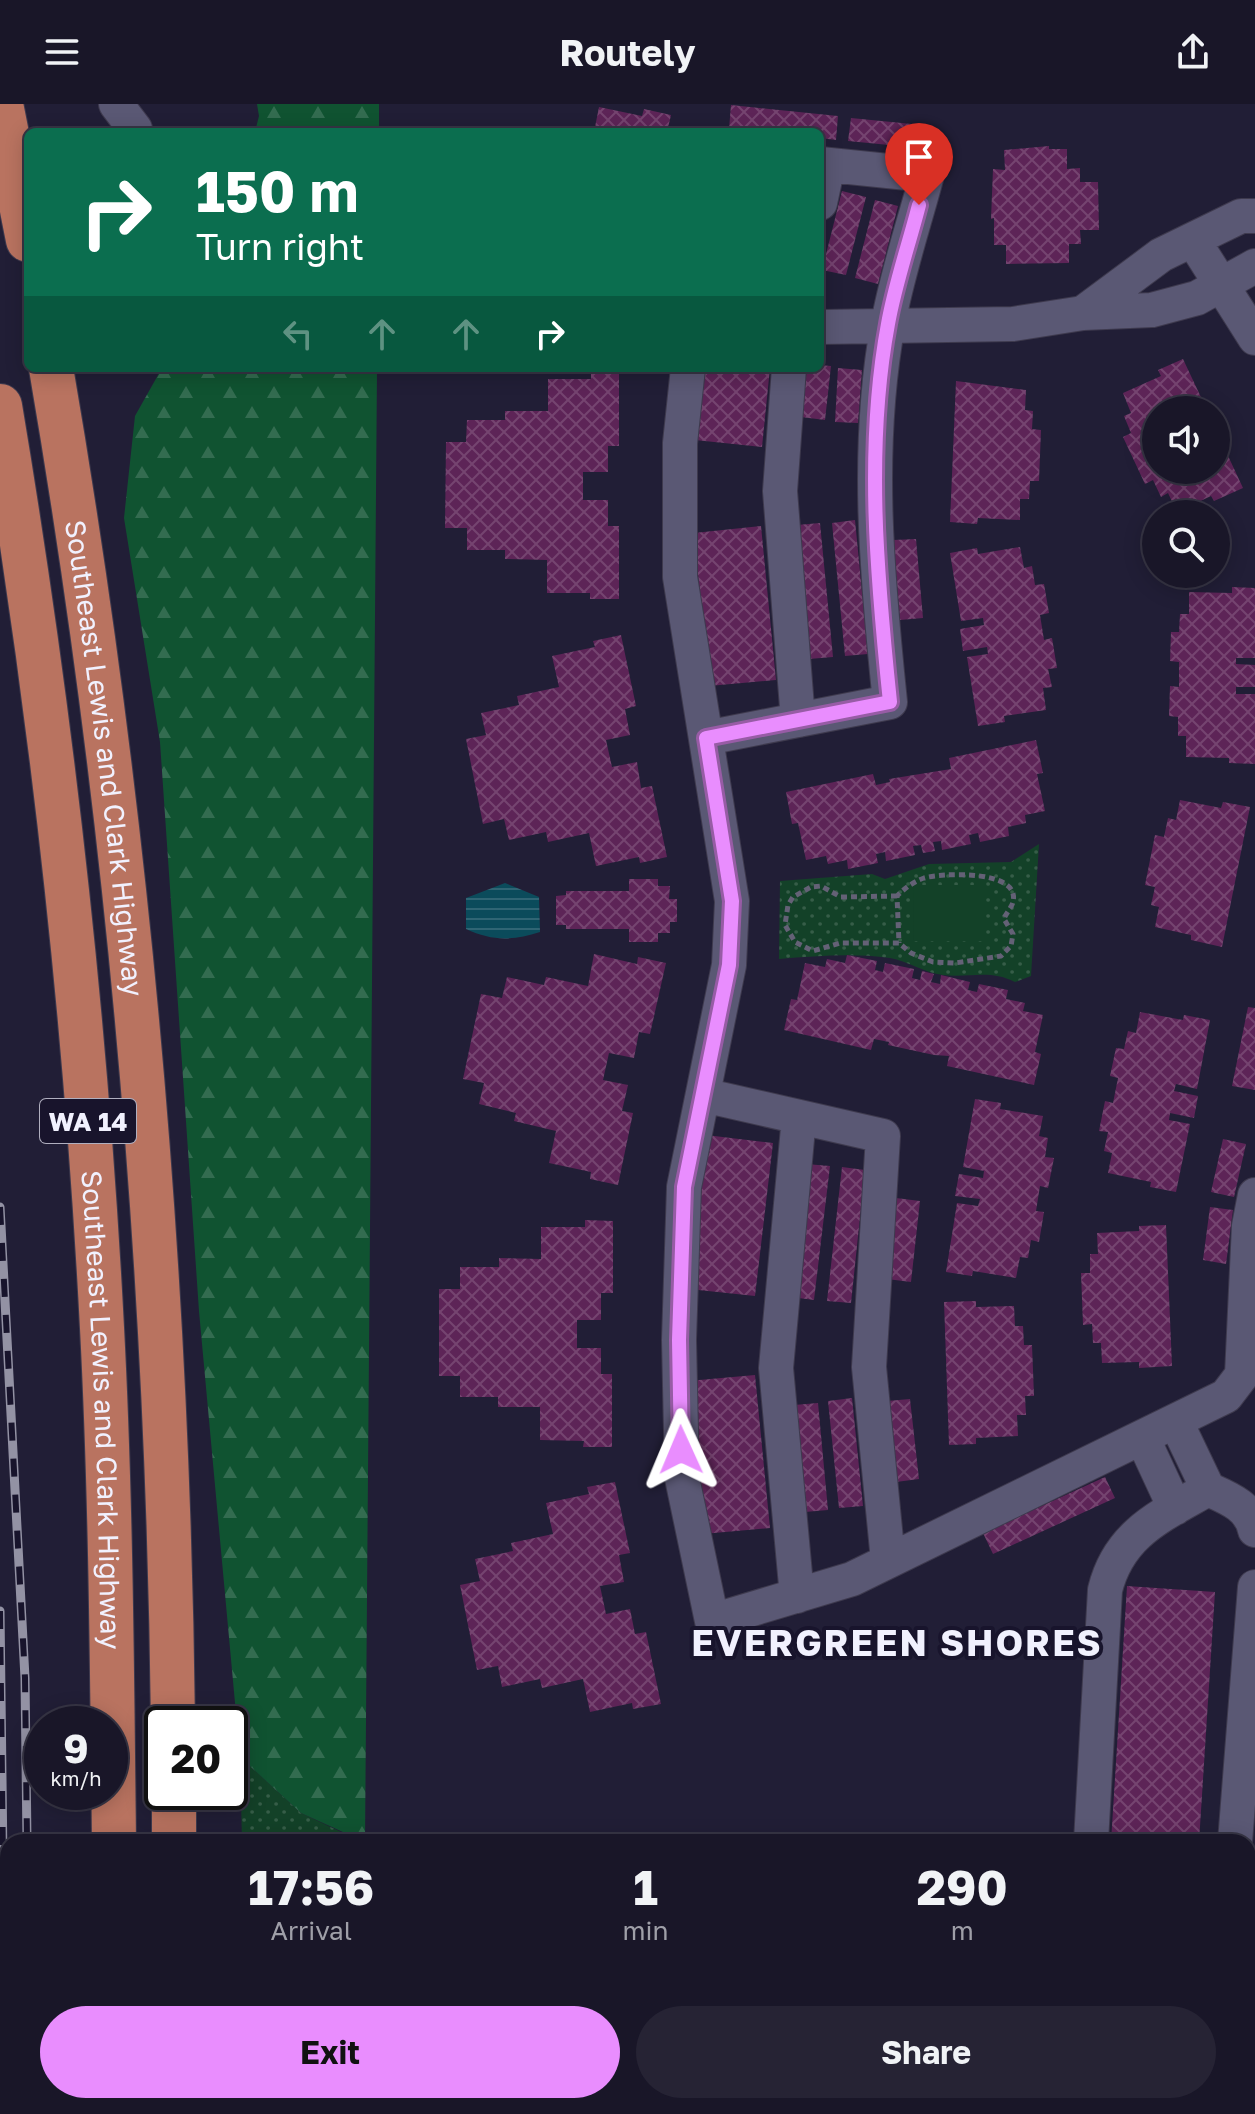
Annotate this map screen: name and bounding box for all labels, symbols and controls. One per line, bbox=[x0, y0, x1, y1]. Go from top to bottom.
icon: menu bbox=[40, 30, 84, 74]
icon: share bbox=[1171, 30, 1215, 74]
text: Routely bbox=[559, 31, 696, 74]
pin bbox=[885, 123, 953, 205]
icon: arrive bbox=[897, 135, 941, 179]
text: 150 m bbox=[196, 157, 358, 224]
icon: right bbox=[64, 160, 168, 264]
text: Turn right bbox=[196, 225, 364, 268]
icon: left bbox=[276, 312, 320, 356]
icon: ahead bbox=[360, 312, 404, 356]
icon: ahead bbox=[444, 312, 488, 356]
icon: right bbox=[528, 312, 572, 356]
map controls bbox=[1142, 396, 1230, 588]
button: sound bbox=[1142, 396, 1230, 484]
button: search bbox=[1142, 500, 1230, 588]
street label: Southeast Lewis and Clark Highway bbox=[59, 518, 151, 998]
road number: WA 14 bbox=[40, 1099, 136, 1143]
street label: Southeast Lewis and Clark Highway bbox=[76, 1169, 128, 1650]
position arrow bbox=[639, 1408, 723, 1492]
district label: EVERGREEN SHORES bbox=[691, 1621, 1103, 1664]
speed limit sign: 20 bbox=[144, 1706, 248, 1810]
text: 9 bbox=[63, 1724, 89, 1772]
text: km/h bbox=[51, 1766, 101, 1790]
text: 17:56 bbox=[248, 1858, 374, 1916]
text: 1 bbox=[633, 1858, 658, 1916]
text: 290 bbox=[917, 1858, 1008, 1916]
text: Arrival bbox=[271, 1915, 352, 1946]
text: min bbox=[623, 1915, 668, 1946]
text: m bbox=[951, 1915, 974, 1946]
button: Exit bbox=[40, 2006, 620, 2098]
button: Share bbox=[636, 2006, 1216, 2098]

